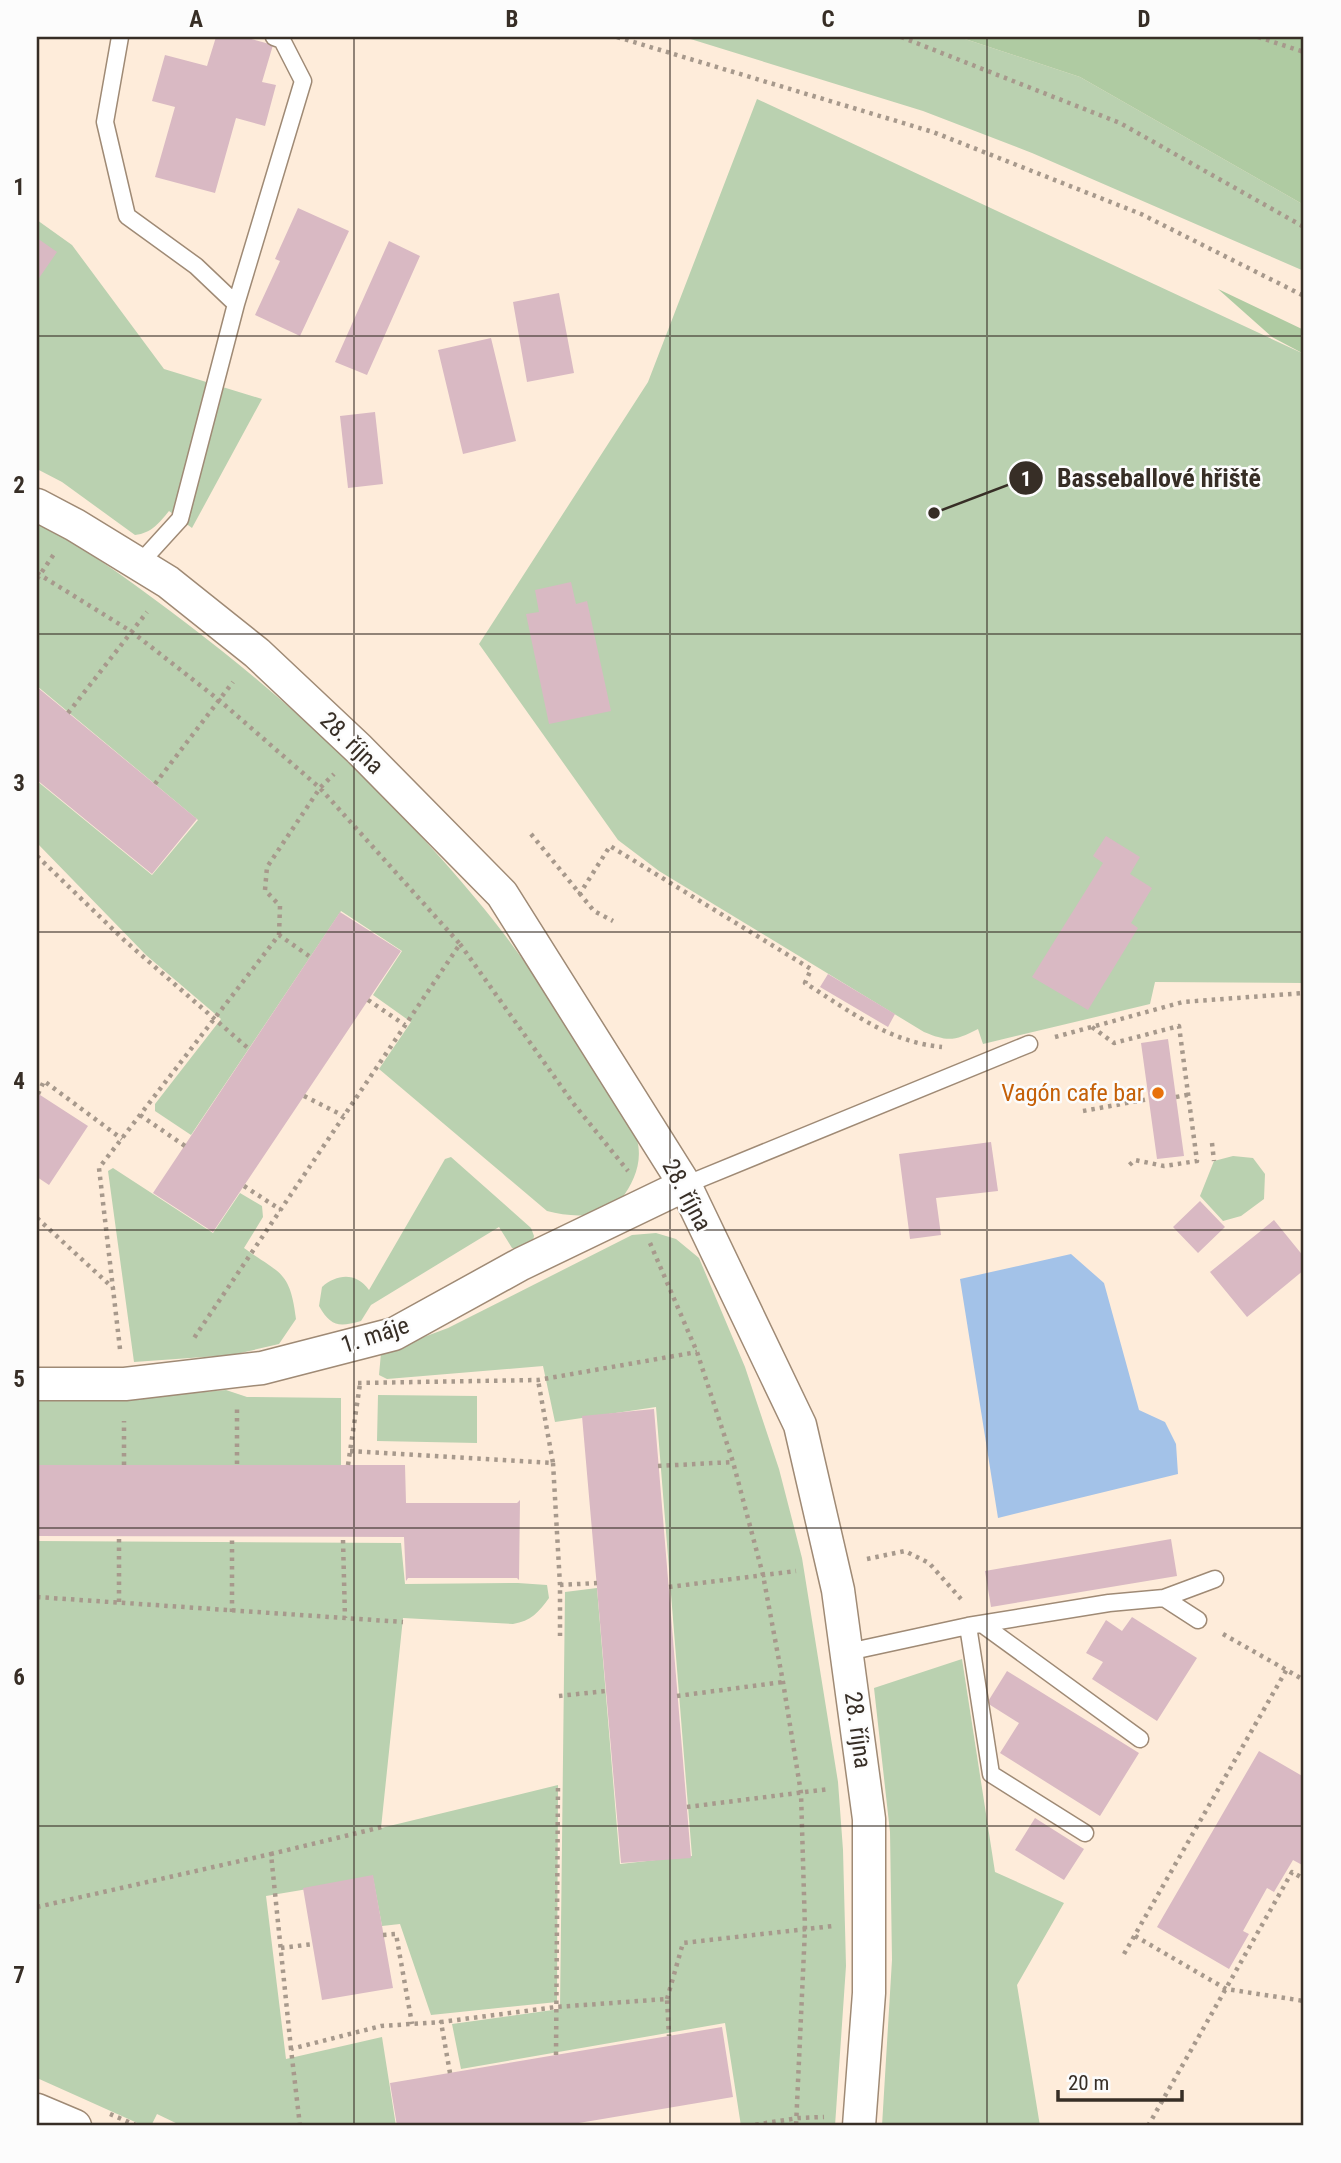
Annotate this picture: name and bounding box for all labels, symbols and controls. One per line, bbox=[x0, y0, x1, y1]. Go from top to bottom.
text: A bbox=[189, 6, 203, 33]
text: B bbox=[506, 6, 518, 33]
text: C bbox=[821, 6, 835, 33]
text: D bbox=[1138, 6, 1151, 33]
text: 1 bbox=[13, 174, 25, 201]
callout: Basseballové hřiště bbox=[1008, 455, 1275, 502]
text: Basseballové hřiště bbox=[1057, 463, 1261, 493]
text: 1 bbox=[1021, 467, 1031, 491]
text: 2 bbox=[13, 472, 25, 499]
street label: 28. října bbox=[315, 706, 389, 780]
text: 3 bbox=[13, 770, 25, 797]
text: 4 bbox=[13, 1068, 25, 1095]
place label: Vagón cafe bar bbox=[1001, 1079, 1144, 1107]
marker: Vagón cafe bar bbox=[1150, 1085, 1166, 1101]
street label: 28. října bbox=[657, 1154, 717, 1236]
street label: 1. máje bbox=[337, 1311, 413, 1359]
text: 5 bbox=[13, 1366, 25, 1393]
text: 6 bbox=[13, 1664, 25, 1691]
street label: 28. října bbox=[839, 1690, 877, 1770]
text: 7 bbox=[13, 1962, 25, 1989]
scale bar bbox=[1058, 2058, 1182, 2102]
text: 20 m bbox=[1068, 2071, 1109, 2095]

